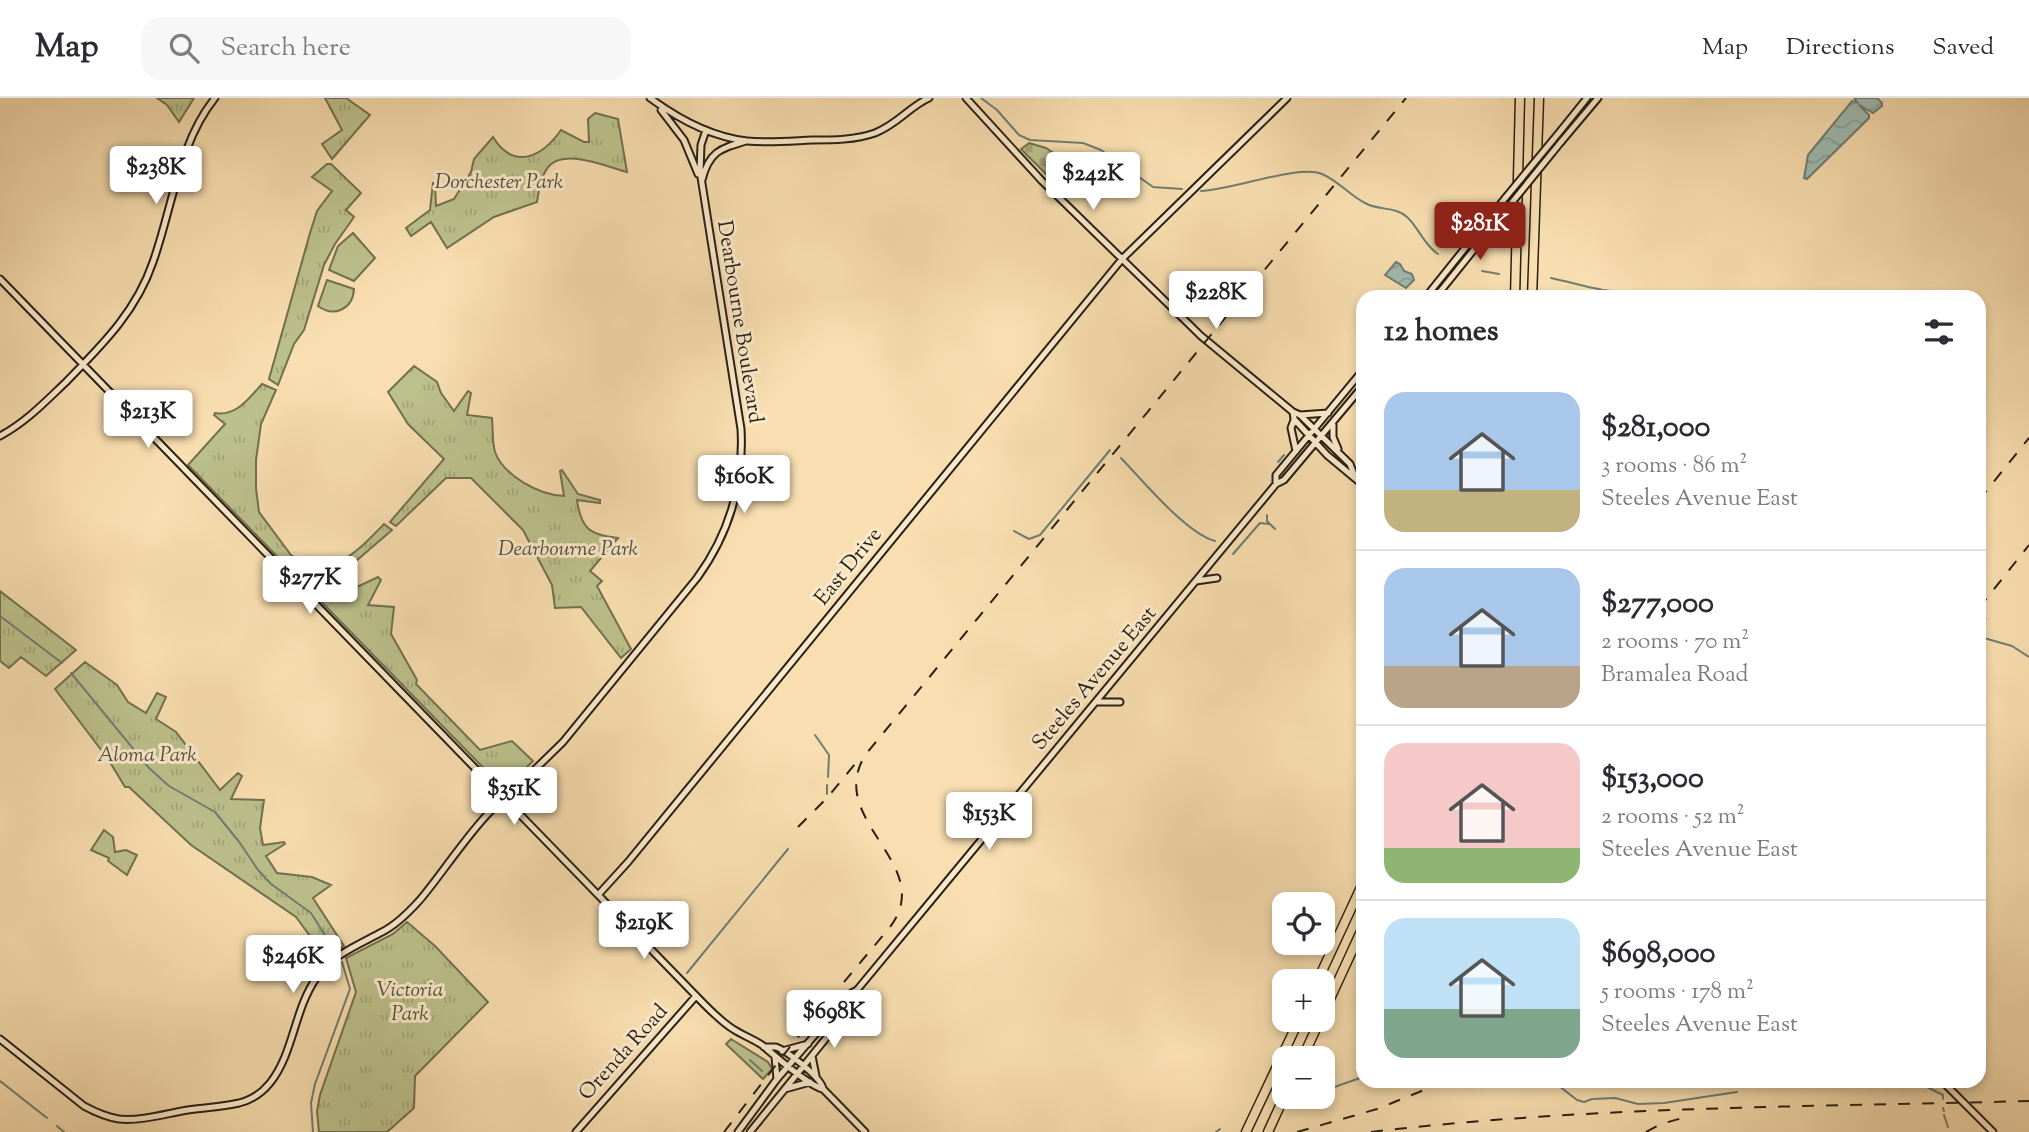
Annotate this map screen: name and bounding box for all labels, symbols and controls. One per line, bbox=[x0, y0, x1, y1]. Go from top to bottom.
search box bbox=[141, 17, 631, 80]
text: Map bbox=[35, 24, 99, 72]
icon: search bbox=[165, 29, 203, 67]
text: Search here bbox=[221, 30, 351, 67]
text: Map bbox=[1702, 31, 1748, 65]
text: Directions bbox=[1786, 31, 1894, 65]
text: Saved bbox=[1932, 31, 1994, 65]
pin: $238K bbox=[107, 146, 205, 206]
text: $238K bbox=[126, 152, 186, 185]
pin: $242K bbox=[1044, 152, 1142, 212]
text: $242K bbox=[1062, 158, 1124, 191]
park label: Dorchester Park bbox=[435, 168, 564, 198]
pin: $281K bbox=[1431, 202, 1529, 262]
text: $281K bbox=[1451, 208, 1510, 241]
street label: Dearbourne Boulevard bbox=[708, 218, 770, 426]
pin: $228K bbox=[1167, 272, 1265, 331]
text: $228K bbox=[1185, 277, 1247, 310]
text: 12 homes bbox=[1384, 311, 1499, 354]
icon: filters bbox=[1920, 313, 1958, 351]
pin: $213K bbox=[99, 390, 197, 450]
text: $213K bbox=[120, 396, 176, 429]
text: $281,000 bbox=[1601, 407, 1710, 450]
icon: home bbox=[1440, 420, 1524, 504]
text: 3 rooms · 86 m² bbox=[1601, 450, 1747, 483]
pin: $160K bbox=[695, 456, 793, 515]
text: $160K bbox=[714, 461, 774, 494]
text: Steeles Avenue East bbox=[1601, 483, 1798, 516]
street label: East Drive bbox=[808, 521, 890, 613]
park label: Dearbourne Park bbox=[498, 535, 638, 565]
pin: $277K bbox=[261, 556, 359, 616]
text: $277K bbox=[279, 562, 341, 595]
text: $277,000 bbox=[1601, 583, 1714, 626]
icon: home bbox=[1440, 596, 1524, 680]
street label: Steeles Avenue East bbox=[1026, 601, 1164, 757]
text: 2 rooms · 70 m² bbox=[1601, 626, 1749, 659]
text: Bramalea Road bbox=[1601, 659, 1748, 692]
park label: Aloma Park bbox=[97, 741, 197, 771]
text: $153,000 bbox=[1601, 758, 1704, 801]
pin: $351K bbox=[465, 768, 563, 827]
icon: home bbox=[1440, 771, 1524, 855]
text: $351K bbox=[487, 773, 541, 806]
pin: $153K bbox=[940, 792, 1038, 852]
text: $153K bbox=[962, 798, 1016, 831]
text: 2 rooms · 52 m² bbox=[1601, 801, 1744, 834]
text: Steeles Avenue East bbox=[1601, 834, 1798, 867]
map controls bbox=[1272, 892, 1335, 1109]
button: locate bbox=[1272, 892, 1335, 955]
pin: $219K bbox=[595, 902, 693, 961]
text: $219K bbox=[615, 907, 673, 940]
text: $698,000 bbox=[1601, 933, 1715, 976]
pin: $246K bbox=[244, 936, 342, 995]
text: $246K bbox=[262, 941, 324, 974]
icon: home bbox=[1440, 946, 1524, 1030]
button: + bbox=[1272, 969, 1335, 1032]
park label: Victoria Park bbox=[377, 976, 444, 1030]
text: 5 rooms · 178 m² bbox=[1601, 976, 1754, 1009]
pin: $698K bbox=[785, 990, 883, 1050]
text: $698K bbox=[802, 996, 866, 1029]
street label: Orenda Road bbox=[572, 998, 676, 1108]
text: Steeles Avenue East bbox=[1601, 1009, 1798, 1042]
button: − bbox=[1272, 1046, 1335, 1109]

